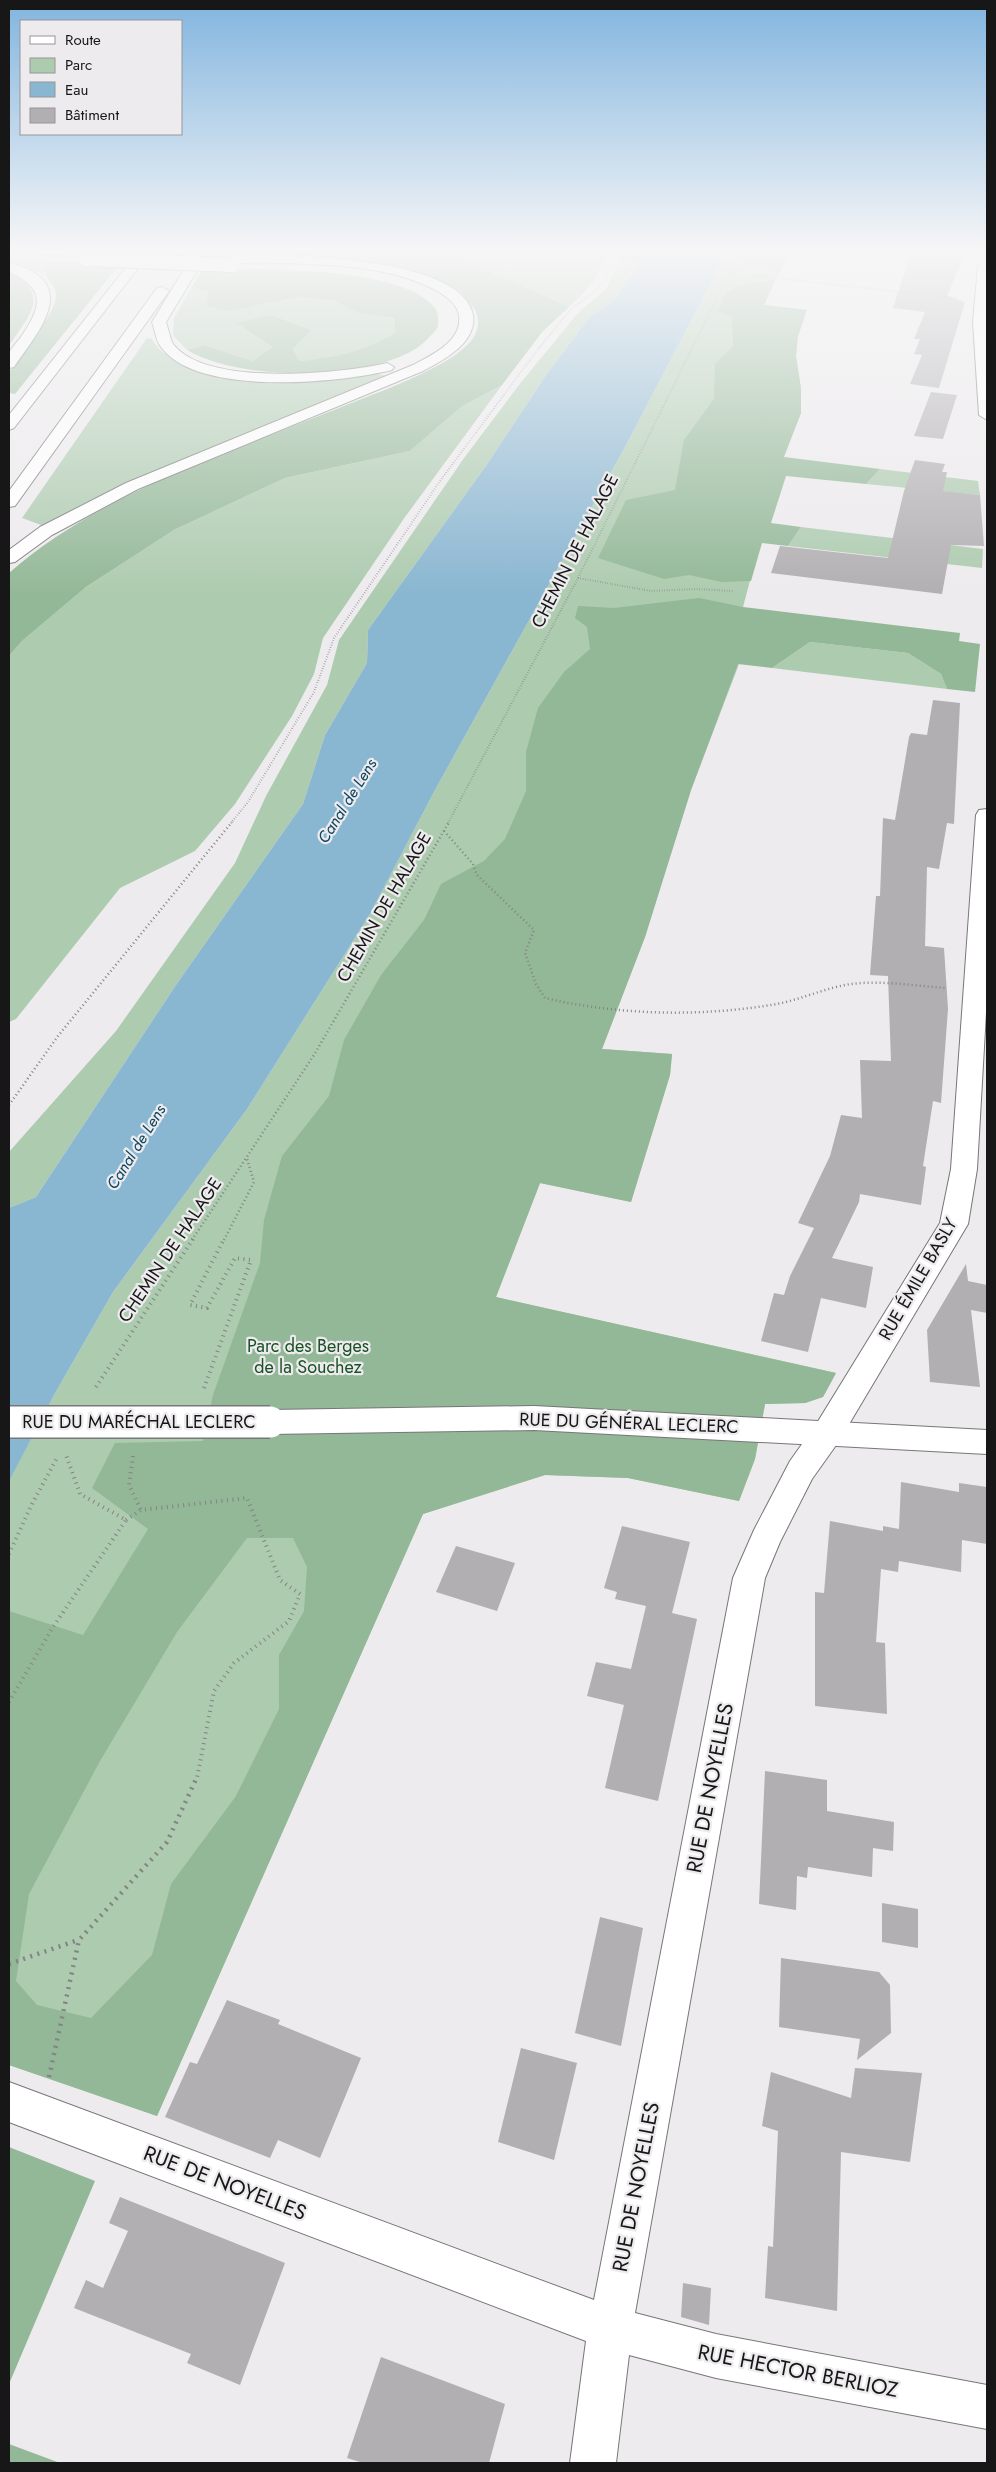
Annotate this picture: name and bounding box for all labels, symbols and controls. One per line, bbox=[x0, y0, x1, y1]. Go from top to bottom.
legend bbox=[20, 20, 182, 135]
text: Route bbox=[65, 29, 101, 51]
text: Parc bbox=[65, 54, 92, 76]
text: Eau bbox=[65, 79, 88, 101]
text: Bâtiment bbox=[65, 104, 119, 126]
street label: CHEMIN DE HALAGE bbox=[525, 470, 625, 632]
water label: Canal de Lens bbox=[312, 754, 383, 848]
street label: CHEMIN DE HALAGE bbox=[330, 827, 438, 987]
water label: Canal de Lens bbox=[101, 1100, 172, 1194]
street label: CHEMIN DE HALAGE bbox=[112, 1172, 228, 1328]
street label: RUE ÉMILE BASLY bbox=[872, 1212, 964, 1345]
park label: Parc des Berges de la Souchez bbox=[247, 1333, 369, 1380]
street label: RUE DU GÉNÉRAL LECLERC bbox=[519, 1406, 739, 1440]
street label: RUE DU MARÉCHAL LECLERC bbox=[22, 1409, 256, 1435]
street label: RUE DE NOYELLES bbox=[679, 1701, 741, 1875]
street label: RUE DE NOYELLES bbox=[605, 2100, 667, 2274]
street label: RUE DE NOYELLES bbox=[139, 2138, 311, 2228]
street label: RUE HECTOR BERLIOZ bbox=[695, 2337, 901, 2405]

